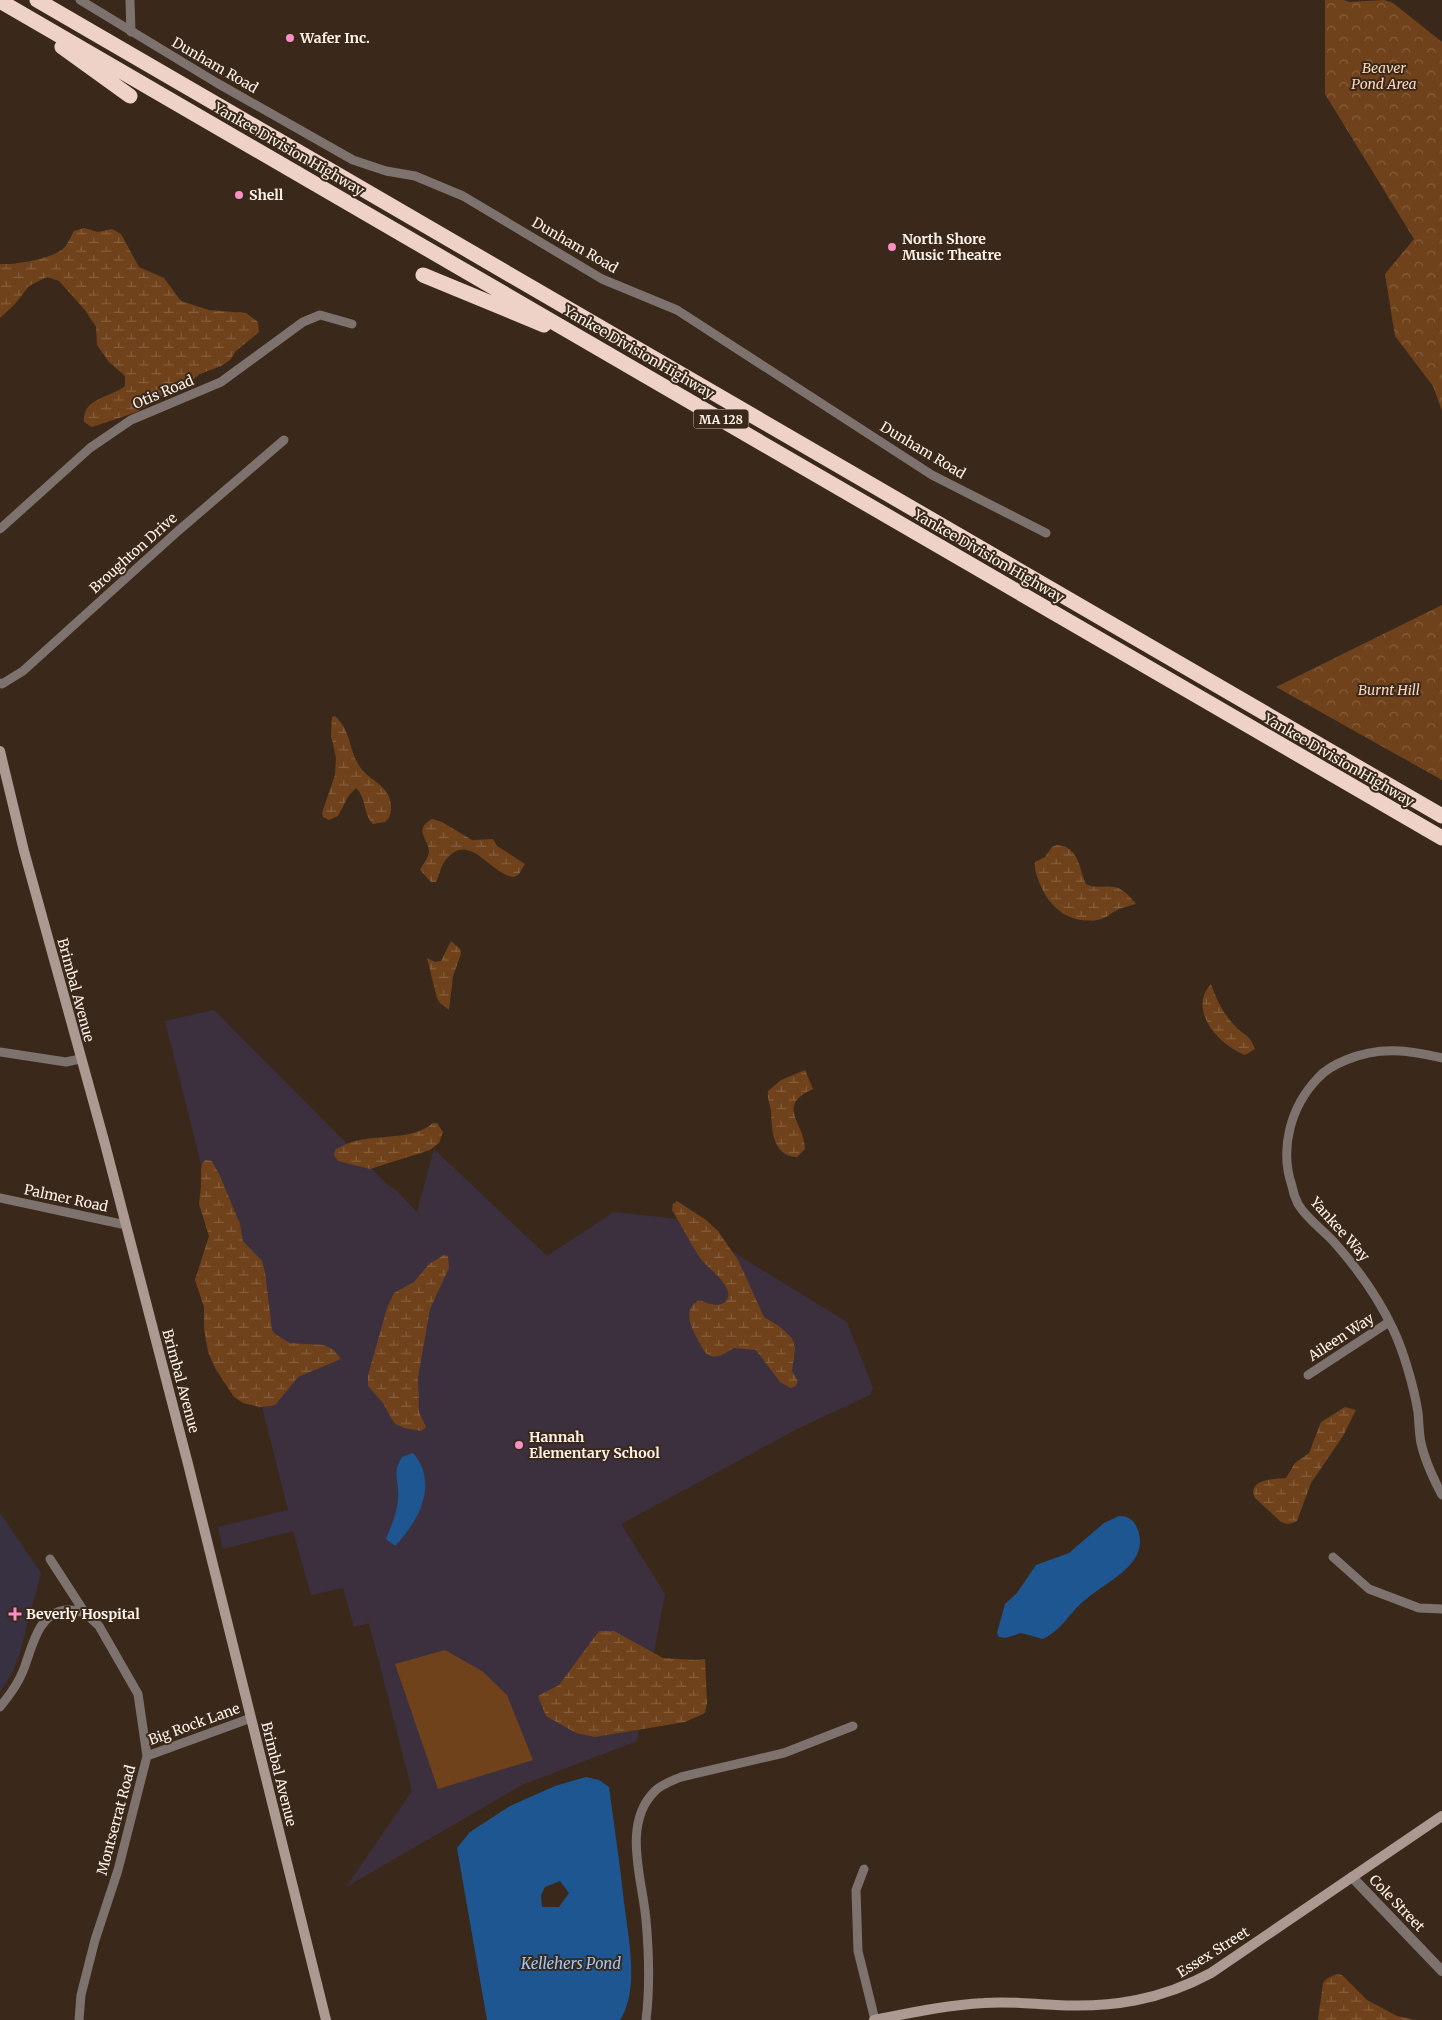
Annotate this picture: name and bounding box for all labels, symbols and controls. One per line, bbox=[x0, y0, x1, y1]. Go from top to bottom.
place label: Wafer Inc. bbox=[299, 29, 370, 47]
marker: Wafer Inc. bbox=[284, 32, 296, 44]
street label: Dunham Road bbox=[169, 33, 262, 97]
park label: Beaver Pond Area bbox=[1351, 59, 1417, 93]
street label: Yankee Division Highway bbox=[210, 98, 368, 200]
place label: Shell bbox=[249, 186, 284, 204]
marker: Shell bbox=[233, 189, 245, 201]
street label: Dunham Road bbox=[529, 213, 622, 277]
place label: North Shore Music Theatre bbox=[902, 230, 1002, 264]
marker: North Shore Music Theatre bbox=[886, 241, 898, 253]
street label: Yankee Division Highway bbox=[560, 301, 718, 403]
street label: Otis Road bbox=[130, 371, 197, 413]
road number: MA 128 bbox=[694, 409, 748, 428]
street label: Dunham Road bbox=[877, 417, 970, 483]
street label: Yankee Division Highway bbox=[910, 505, 1068, 607]
street label: Broughton Drive bbox=[86, 509, 180, 597]
park label: Burnt Hill bbox=[1358, 681, 1420, 699]
street label: Yankee Division Highway bbox=[1260, 709, 1418, 811]
street label: Brimbal Avenue bbox=[53, 936, 99, 1044]
street label: Palmer Road bbox=[22, 1180, 110, 1216]
street label: Yankee Way bbox=[1306, 1192, 1374, 1266]
street label: Aileen Way bbox=[1304, 1309, 1378, 1366]
street label: Brimbal Avenue bbox=[158, 1327, 204, 1435]
place label: Hannah Elementary School bbox=[529, 1428, 660, 1462]
marker: Hannah Elementary School bbox=[513, 1439, 525, 1451]
place label: Beverly Hospital bbox=[26, 1605, 140, 1623]
marker: Beverly Hospital bbox=[8, 1607, 22, 1621]
street label: Big Rock Lane bbox=[146, 1699, 242, 1749]
street label: Brimbal Avenue bbox=[257, 1720, 301, 1828]
street label: Montserrat Road bbox=[93, 1762, 140, 1877]
street label: Cole Street bbox=[1365, 1871, 1429, 1936]
street label: Essex Street bbox=[1174, 1922, 1253, 1981]
water label: Kellehers Pond bbox=[520, 1954, 621, 1973]

